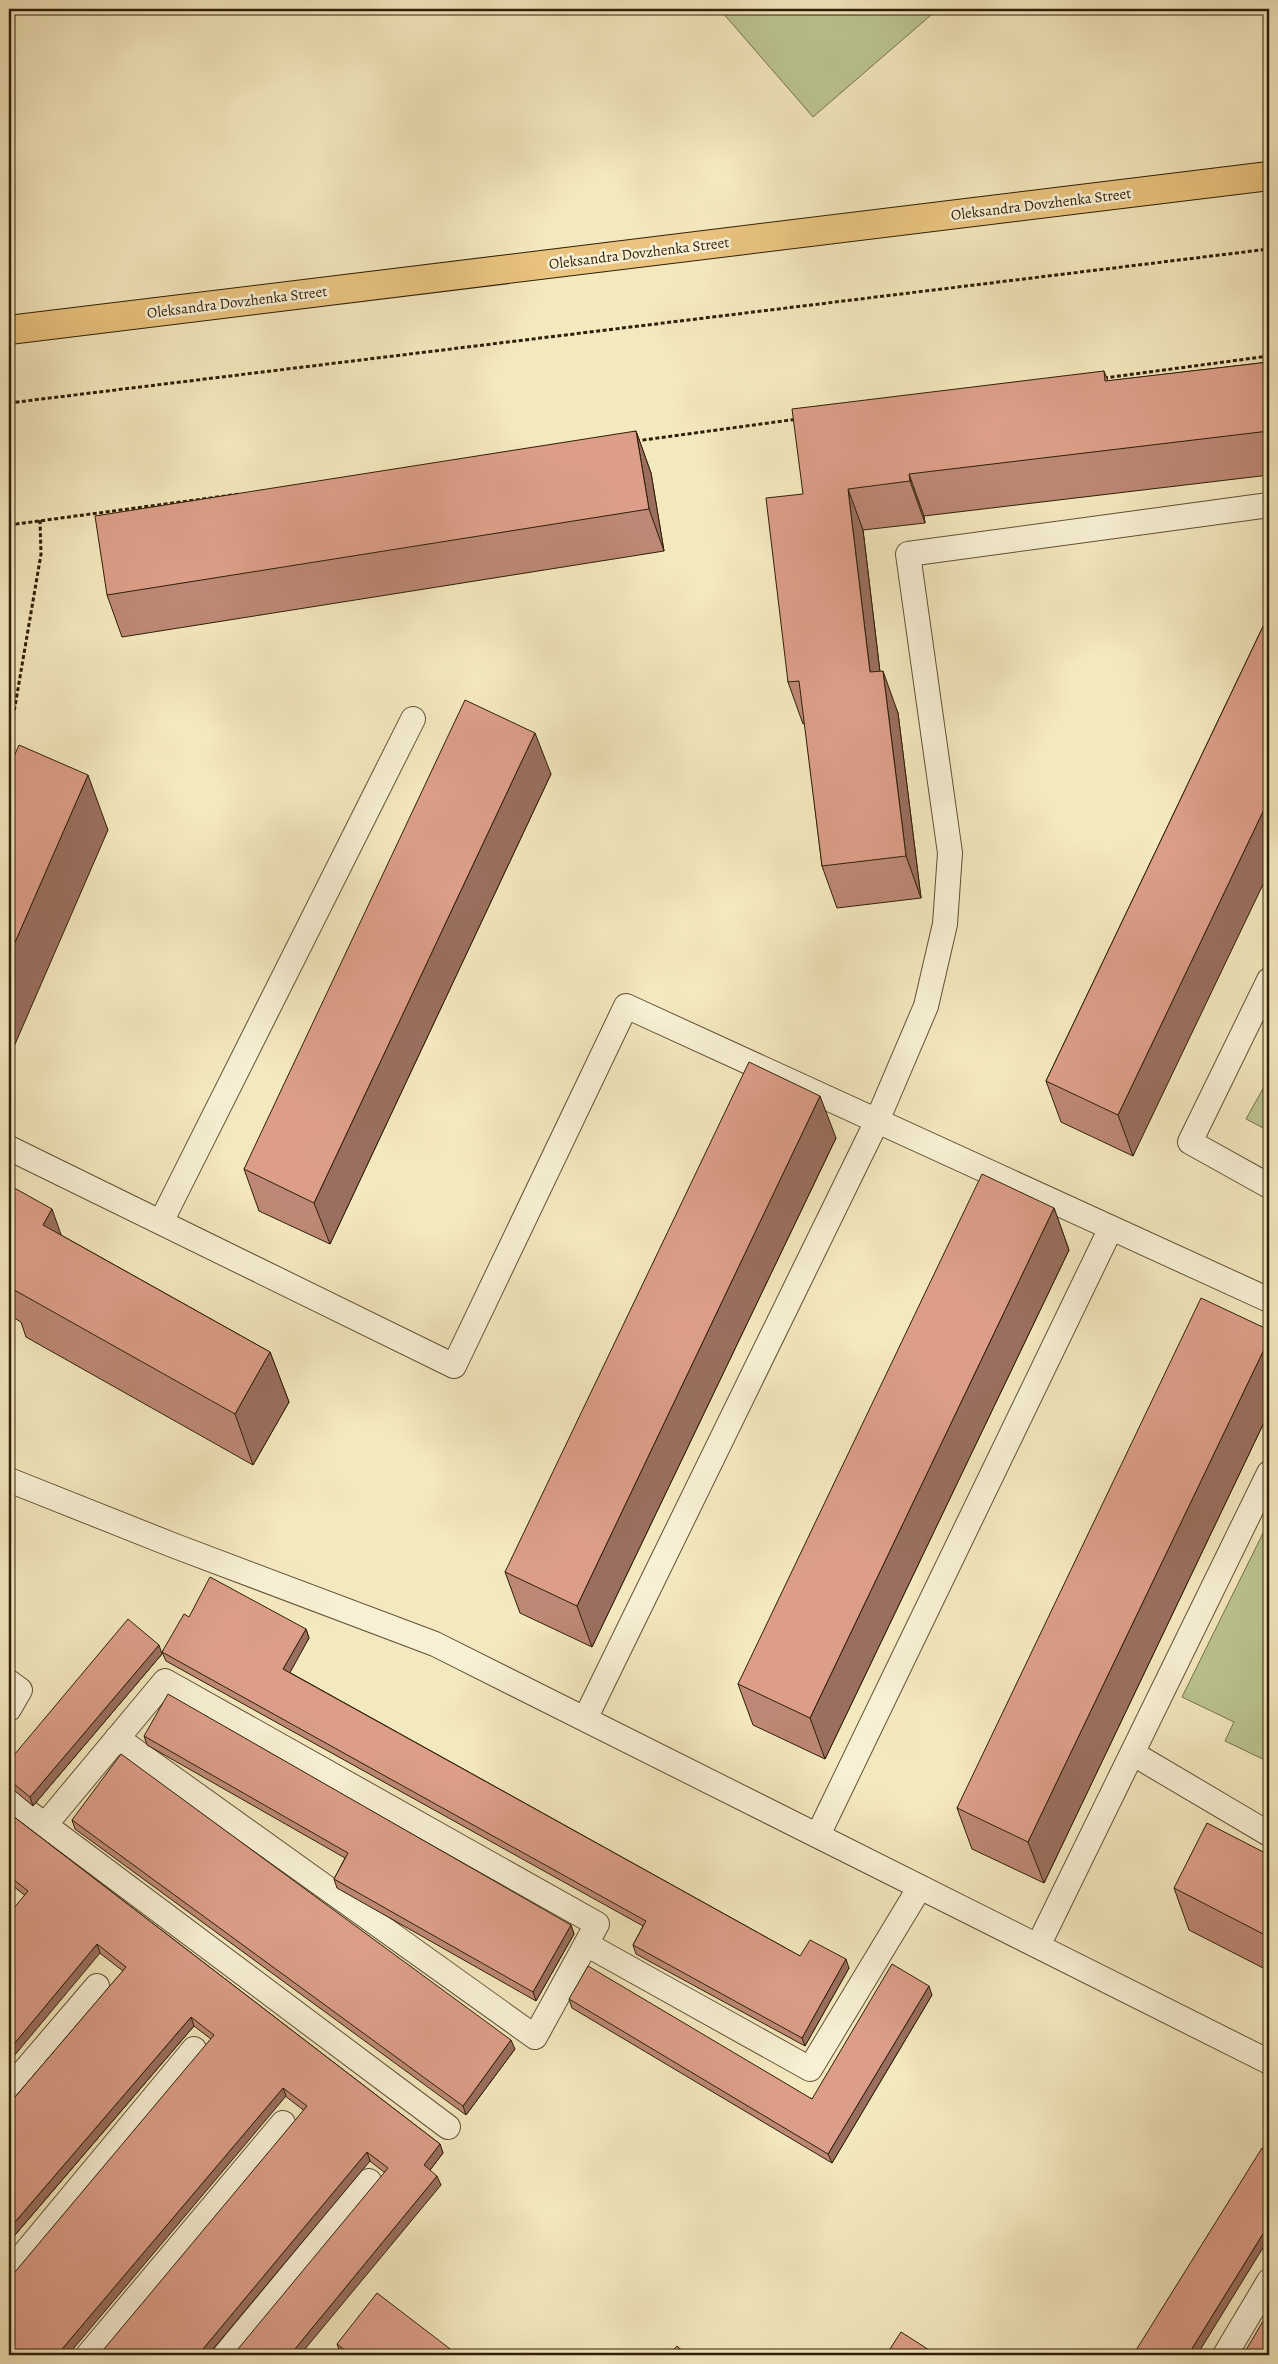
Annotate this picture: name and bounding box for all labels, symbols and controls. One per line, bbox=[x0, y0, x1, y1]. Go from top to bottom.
street label: Oleksandra Dovzhenka Street bbox=[950, 183, 1132, 225]
street label: Oleksandra Dovzhenka Street bbox=[548, 232, 730, 274]
street label: Oleksandra Dovzhenka Street bbox=[146, 281, 328, 323]

